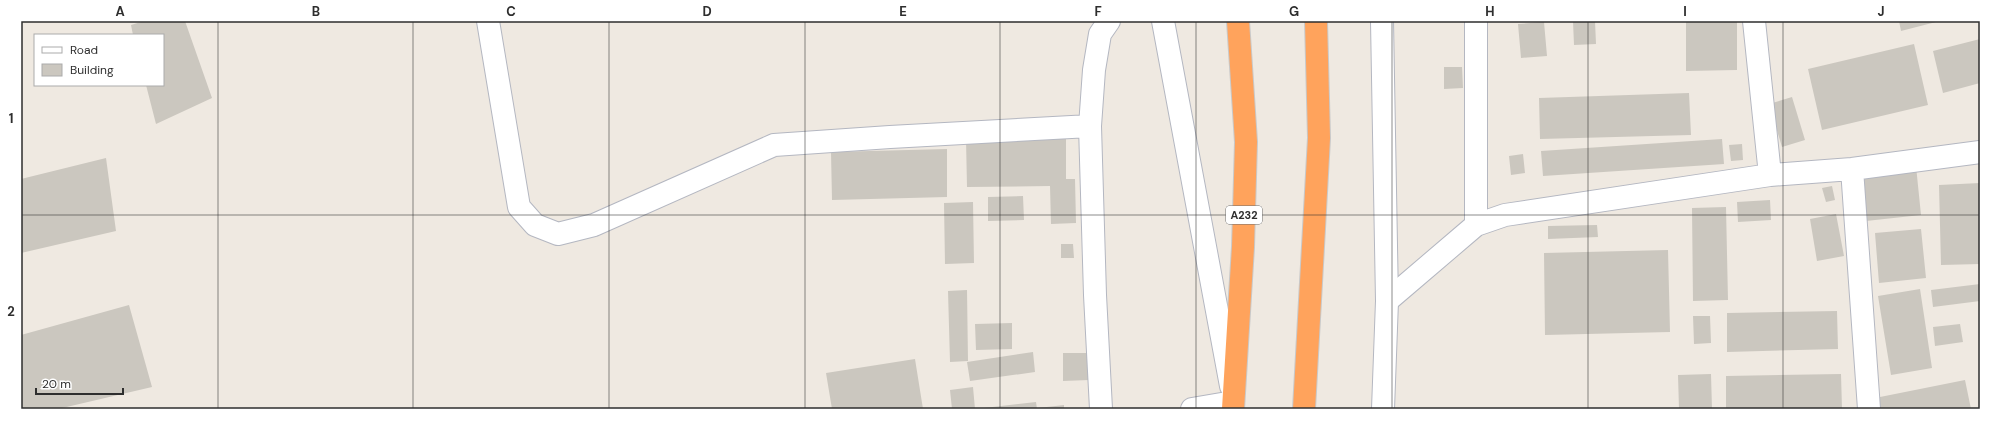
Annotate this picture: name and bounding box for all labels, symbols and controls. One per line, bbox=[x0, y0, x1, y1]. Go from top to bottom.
text: A bbox=[115, 3, 125, 20]
text: B bbox=[312, 3, 320, 20]
text: C bbox=[506, 3, 516, 20]
text: D bbox=[702, 3, 712, 20]
text: E bbox=[899, 3, 907, 20]
text: F bbox=[1094, 3, 1102, 20]
text: G bbox=[1289, 3, 1299, 20]
text: H bbox=[1485, 3, 1495, 20]
text: I bbox=[1683, 3, 1687, 20]
text: J bbox=[1877, 3, 1885, 20]
legend bbox=[34, 34, 164, 86]
text: Road bbox=[70, 42, 98, 58]
text: Building bbox=[70, 62, 114, 78]
text: 1 bbox=[9, 110, 13, 127]
road number: A232 bbox=[1226, 206, 1262, 224]
text: 2 bbox=[7, 303, 15, 320]
scale bar bbox=[36, 370, 123, 396]
text: 20 m bbox=[42, 376, 71, 392]

